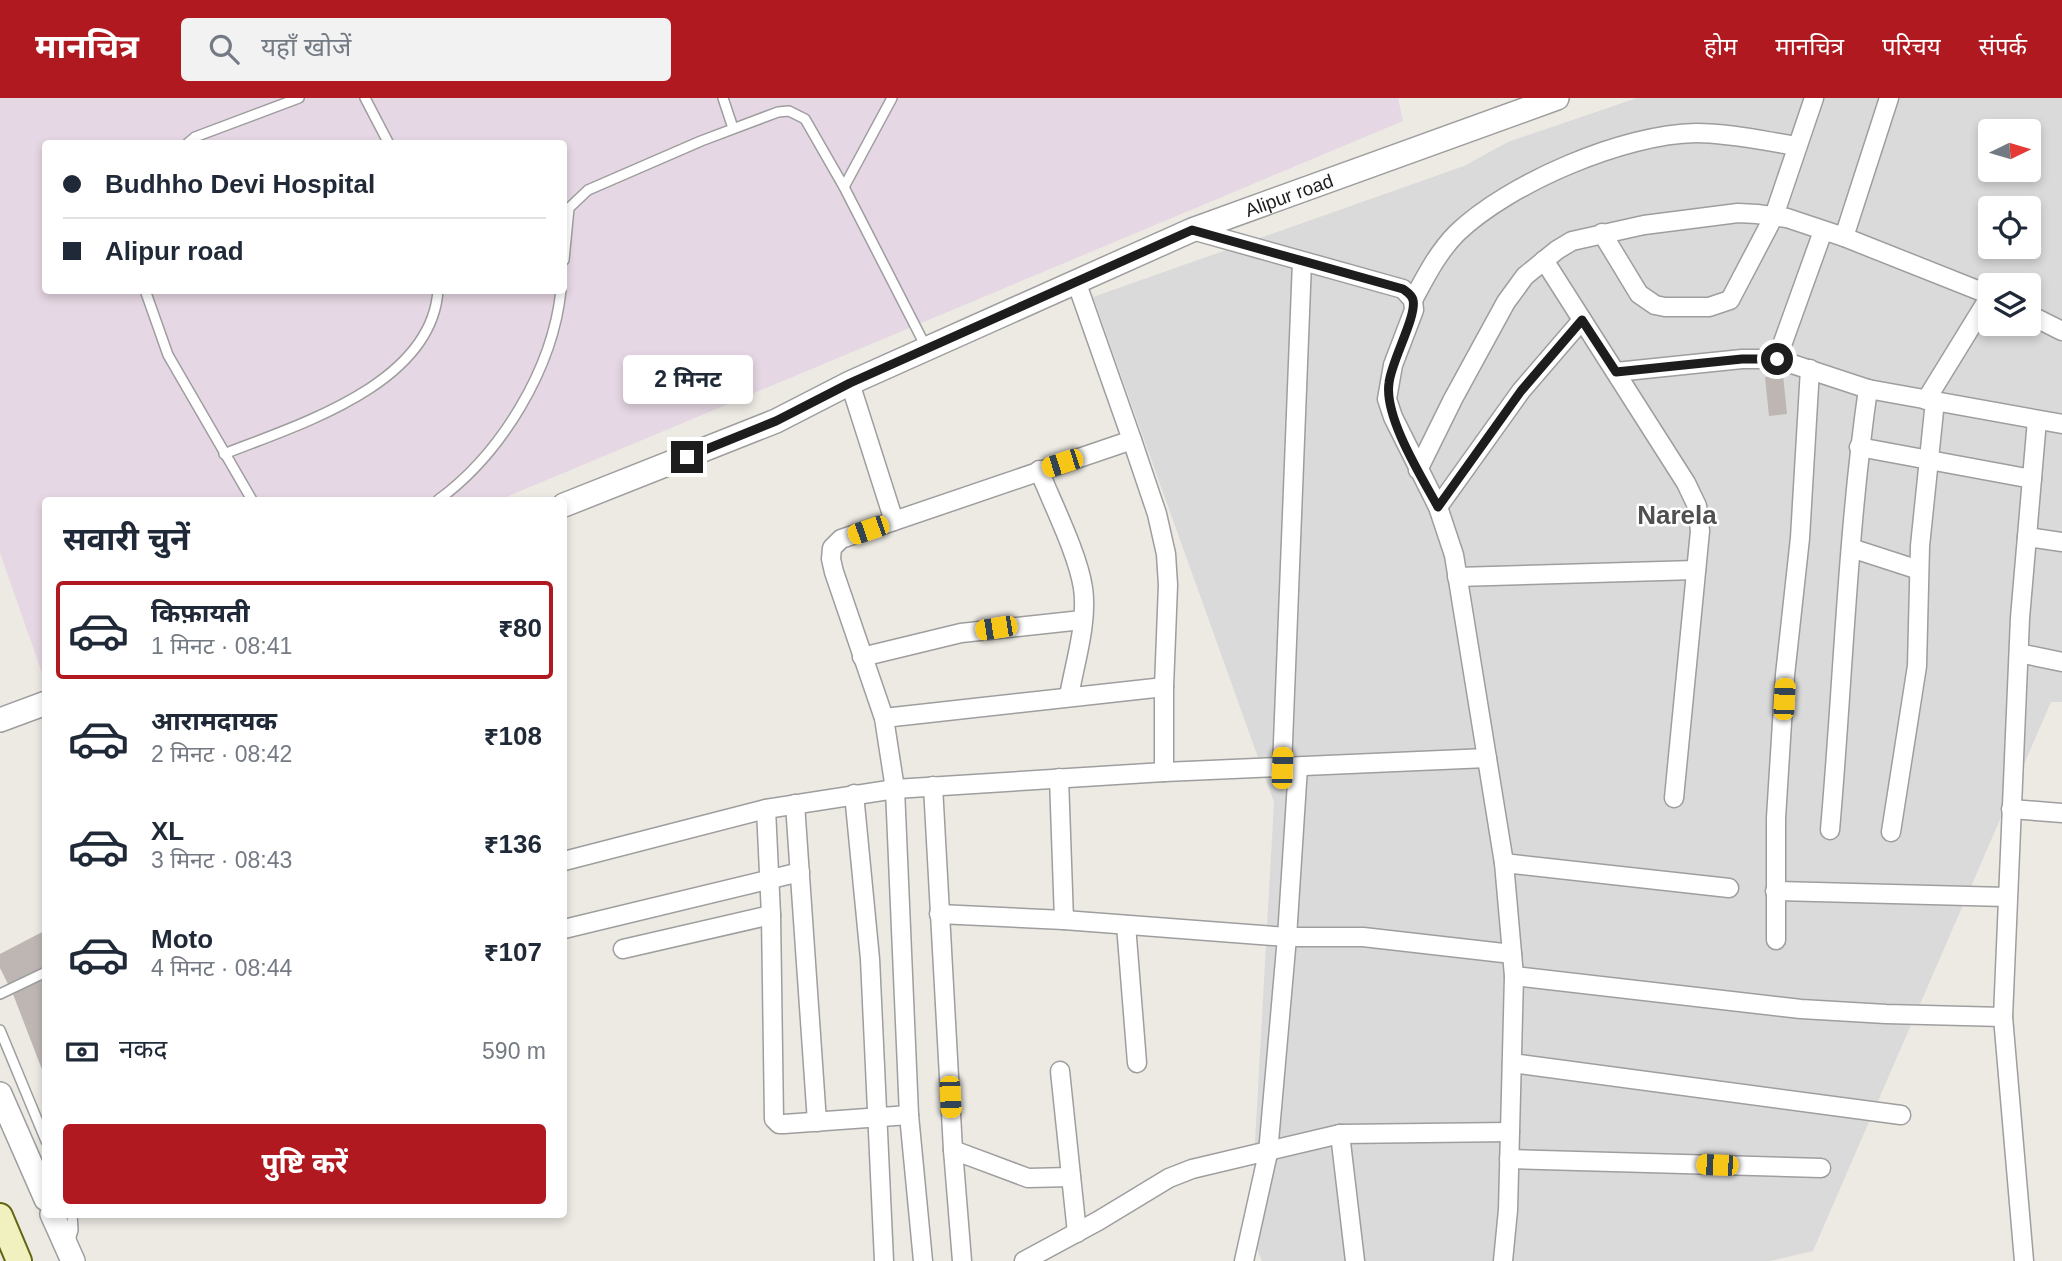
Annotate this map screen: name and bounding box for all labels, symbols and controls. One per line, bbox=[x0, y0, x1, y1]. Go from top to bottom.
search box bbox=[181, 18, 671, 81]
text: मानचित्र bbox=[35, 28, 139, 65]
icon: search bbox=[205, 30, 243, 68]
text: यहाँ खोजें bbox=[261, 32, 351, 62]
text: होम bbox=[1704, 33, 1737, 60]
text: मानचित्र bbox=[1775, 33, 1844, 60]
text: परिचय bbox=[1882, 33, 1941, 60]
text: संपर्क bbox=[1979, 33, 2027, 60]
north arrow bbox=[1978, 119, 2040, 182]
map controls bbox=[1978, 119, 2041, 336]
text: Budhho Devi Hospital bbox=[105, 169, 375, 199]
street label: Alipur road bbox=[1242, 169, 1336, 220]
button: locate bbox=[1978, 196, 2041, 259]
text: Alipur road bbox=[105, 236, 244, 266]
button: layers bbox=[1978, 273, 2041, 336]
route start bbox=[1761, 343, 1793, 375]
callout: 2 मिनट bbox=[622, 356, 752, 404]
text: 2 मिनट bbox=[654, 366, 722, 392]
route end bbox=[671, 441, 703, 473]
car bbox=[1039, 447, 1086, 479]
district label: Narela bbox=[1637, 500, 1717, 530]
car bbox=[845, 513, 892, 547]
text: सवारी चुनें bbox=[63, 521, 190, 557]
text: किफ़ायती bbox=[151, 598, 250, 628]
icon: car bbox=[67, 599, 130, 662]
text: ₹80 bbox=[498, 613, 542, 643]
car bbox=[974, 614, 1019, 642]
text: 1 मिनट · 08:41 bbox=[151, 633, 292, 659]
car bbox=[1773, 677, 1796, 721]
text: आरामदायक bbox=[151, 706, 277, 736]
icon: car bbox=[67, 707, 130, 770]
text: ₹108 bbox=[484, 721, 542, 751]
text: 2 मिनट · 08:42 bbox=[151, 741, 292, 767]
car bbox=[1271, 747, 1294, 789]
icon: car bbox=[67, 815, 130, 878]
text: XL bbox=[151, 816, 184, 846]
text: ₹136 bbox=[484, 829, 542, 859]
text: 3 मिनट · 08:43 bbox=[151, 847, 292, 873]
icon: car bbox=[67, 923, 130, 986]
text: Moto bbox=[151, 924, 213, 954]
text: ₹107 bbox=[484, 937, 542, 967]
text: 4 मिनट · 08:44 bbox=[151, 955, 292, 981]
icon: cash bbox=[63, 1033, 101, 1071]
text: नकद bbox=[119, 1034, 167, 1064]
text: 590 m bbox=[482, 1038, 546, 1064]
car bbox=[939, 1075, 962, 1119]
button: पुष्टि करें bbox=[63, 1124, 546, 1204]
car bbox=[1696, 1154, 1739, 1176]

